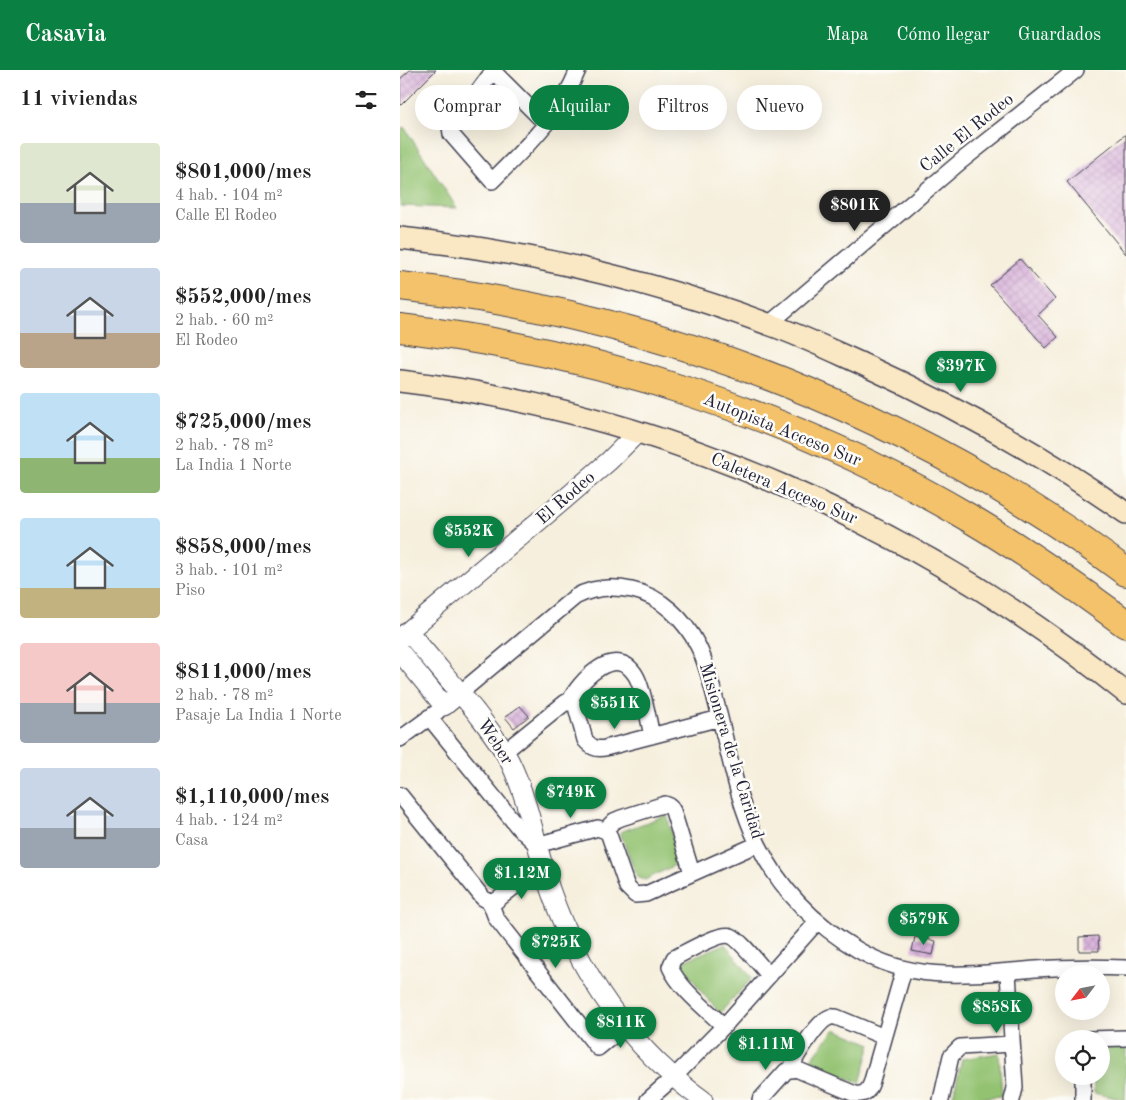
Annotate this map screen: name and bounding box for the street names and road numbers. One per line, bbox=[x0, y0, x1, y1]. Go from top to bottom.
street label: Calle El Rodeo bbox=[917, 90, 1017, 176]
street label: Autopista Acceso Sur bbox=[701, 390, 864, 470]
street label: Caletera Acceso Sur bbox=[708, 450, 861, 528]
street label: El Rodeo bbox=[533, 468, 599, 528]
street label: Misionera de la Caridad bbox=[696, 661, 766, 841]
street label: Weber bbox=[474, 716, 517, 769]

